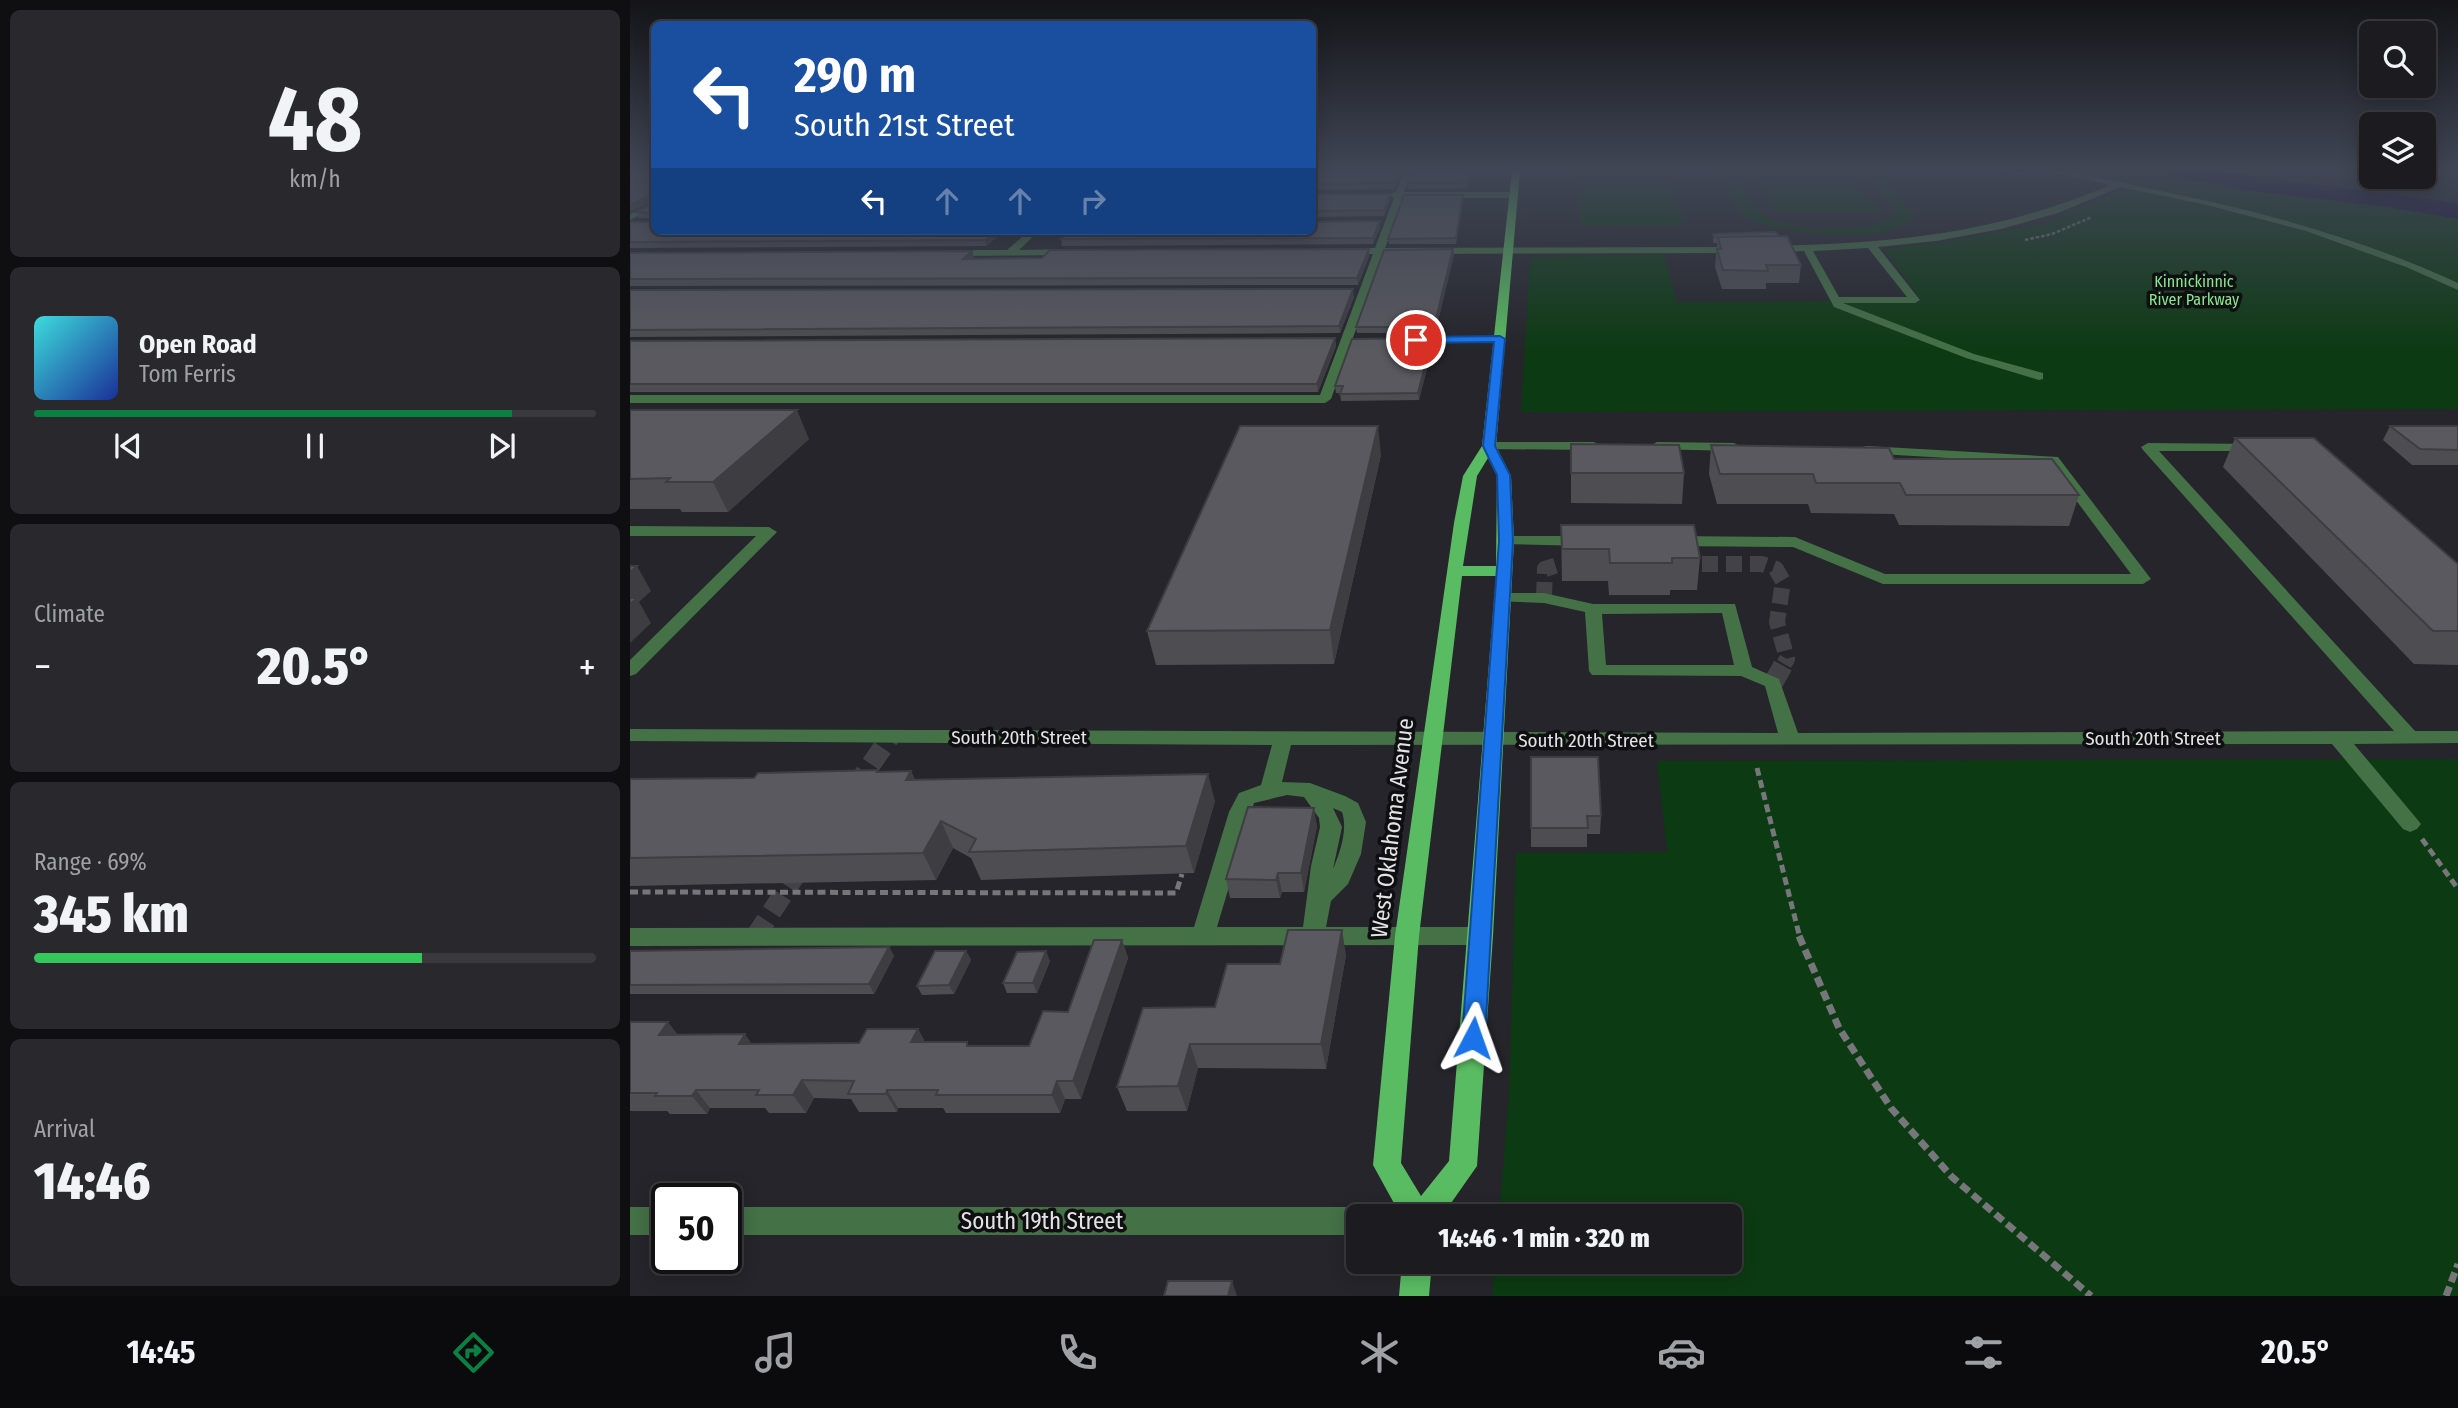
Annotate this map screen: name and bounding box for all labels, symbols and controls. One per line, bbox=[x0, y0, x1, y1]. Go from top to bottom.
map controls bbox=[2359, 21, 2436, 189]
button: search bbox=[2359, 21, 2436, 98]
text: 290 m bbox=[794, 46, 916, 105]
icon: left bbox=[679, 49, 770, 140]
text: 48 bbox=[268, 65, 362, 174]
text: South 21st Street bbox=[794, 106, 1015, 144]
button: layers bbox=[2359, 112, 2436, 189]
text: km/h bbox=[289, 165, 341, 193]
icon: left bbox=[855, 182, 893, 220]
icon: ahead bbox=[928, 182, 966, 220]
icon: ahead bbox=[1001, 182, 1039, 220]
icon: right bbox=[1074, 182, 1112, 220]
park label: Kinnickinnic River Parkway bbox=[2149, 272, 2240, 309]
pin bbox=[1386, 310, 1446, 370]
icon: arrive bbox=[1397, 321, 1435, 359]
text: Open Road bbox=[139, 329, 257, 360]
text: Tom Ferris bbox=[139, 360, 236, 388]
icon: previous bbox=[109, 427, 147, 465]
icon: pause bbox=[296, 427, 334, 465]
icon: next bbox=[483, 427, 521, 465]
text: Climate bbox=[34, 600, 105, 628]
text: 20.5° bbox=[257, 635, 373, 698]
text: − bbox=[34, 644, 51, 690]
text: + bbox=[579, 644, 596, 690]
street label: West Oklahoma Avenue bbox=[1365, 717, 1419, 939]
street label: South 20th Street bbox=[951, 726, 1088, 749]
street label: South 20th Street bbox=[2085, 727, 2222, 750]
street label: South 20th Street bbox=[1518, 729, 1655, 752]
text: Range · 69% bbox=[34, 848, 147, 876]
text: 345 km bbox=[34, 883, 189, 946]
position arrow bbox=[1436, 1001, 1510, 1075]
text: Arrival bbox=[34, 1115, 95, 1143]
text: 14:46 bbox=[34, 1150, 150, 1213]
speed limit sign: 50 bbox=[651, 1183, 742, 1274]
street label: South 19th Street bbox=[961, 1207, 1124, 1235]
text: 14:46 · 1 min · 320 m bbox=[1438, 1223, 1650, 1254]
icon: directions bbox=[449, 1328, 498, 1377]
icon: music bbox=[751, 1328, 800, 1377]
icon: phone bbox=[1053, 1328, 1102, 1377]
icon: climate bbox=[1355, 1328, 1404, 1377]
icon: car bbox=[1657, 1328, 1706, 1377]
icon: filters bbox=[1959, 1328, 2008, 1377]
text: 14:45 bbox=[127, 1333, 196, 1371]
text: 20.5° bbox=[2261, 1333, 2331, 1371]

